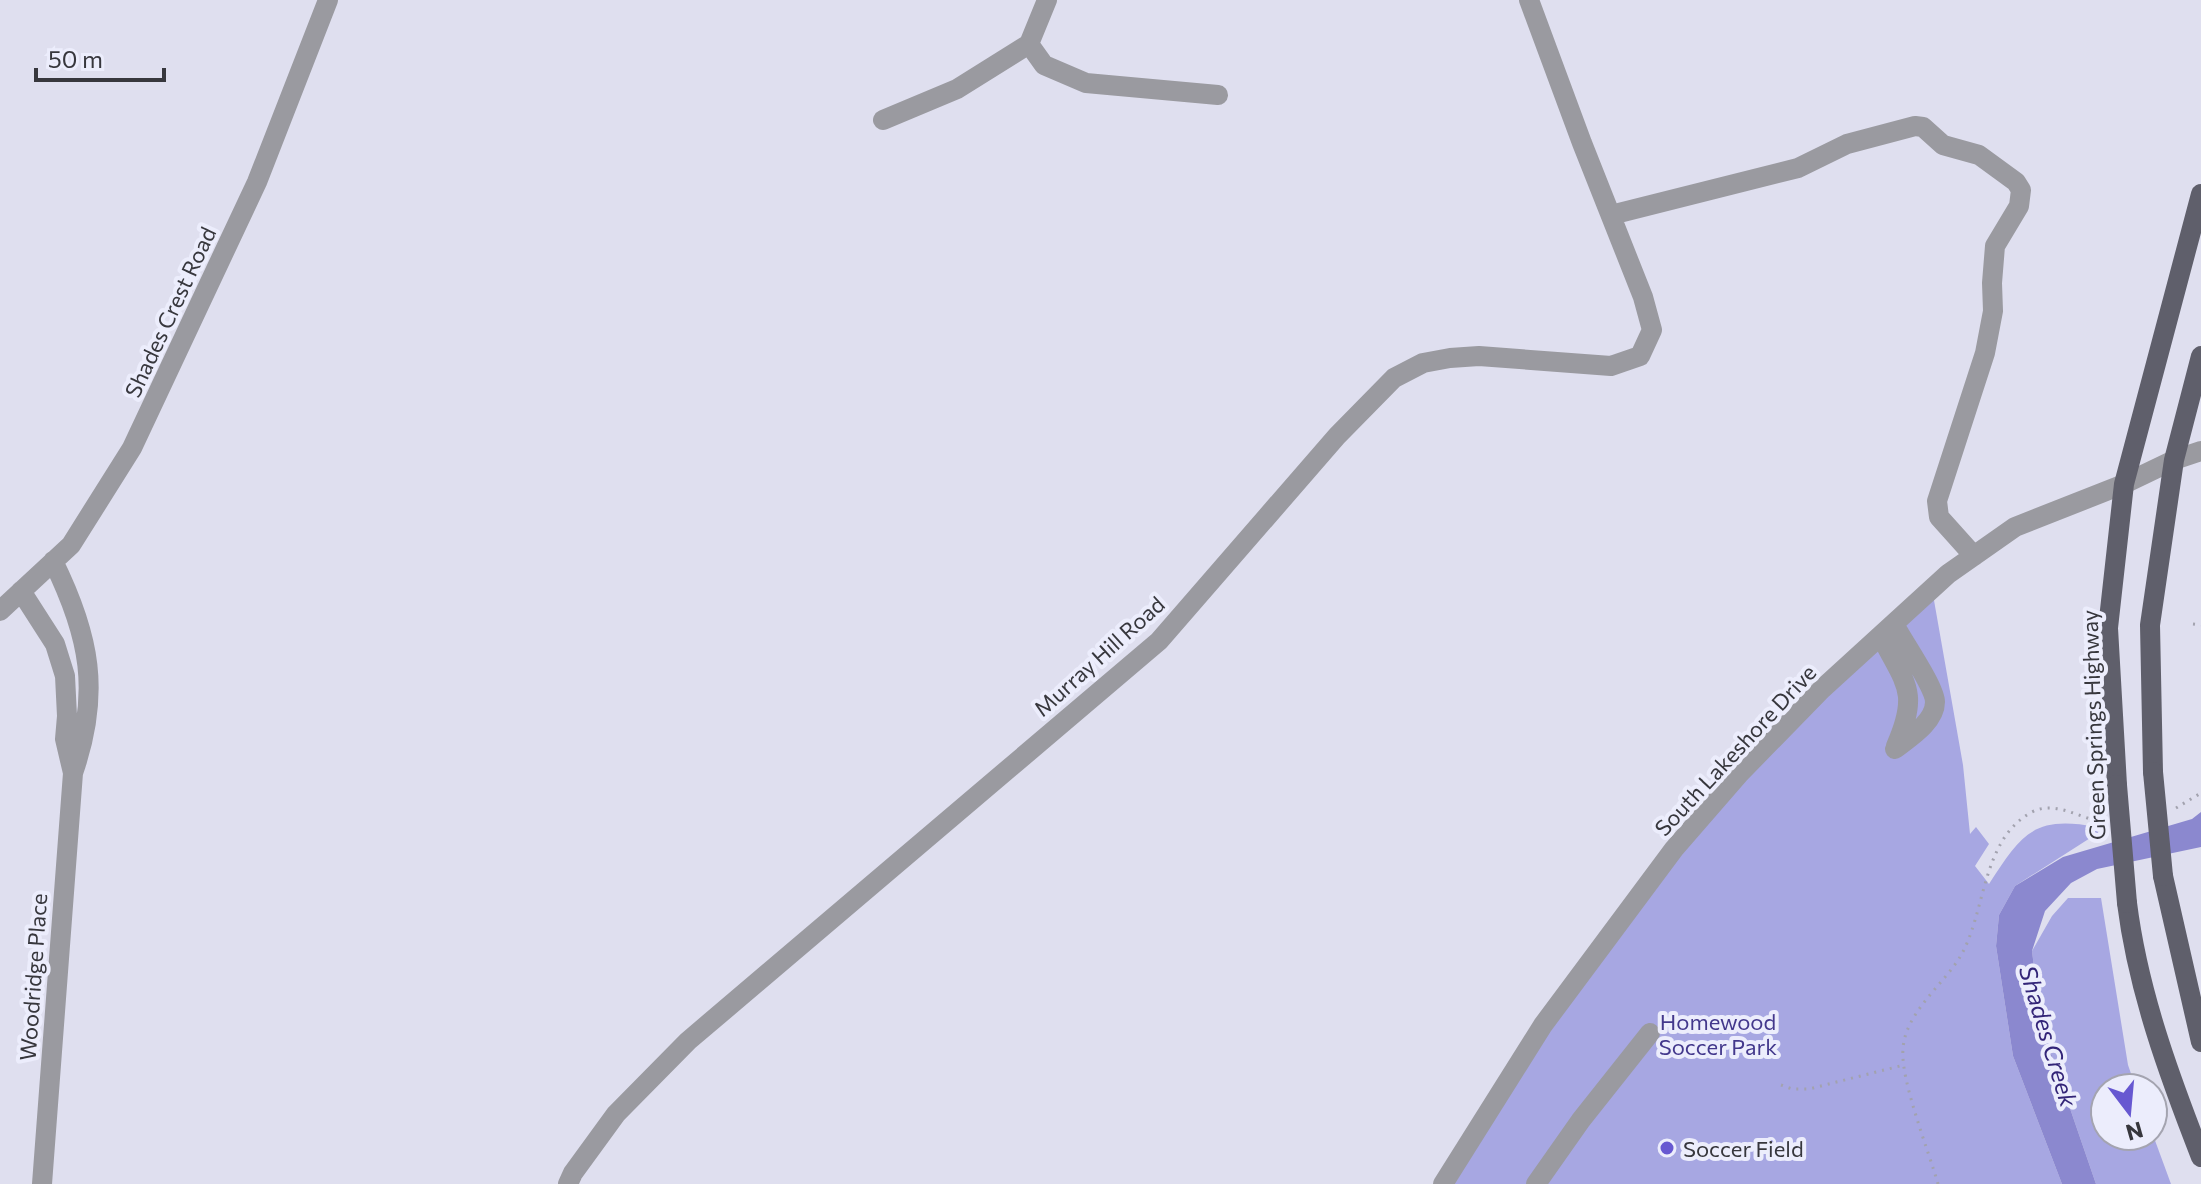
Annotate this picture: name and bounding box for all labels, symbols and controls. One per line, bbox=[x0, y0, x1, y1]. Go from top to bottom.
scale bar bbox=[36, 32, 164, 82]
text: 50 m bbox=[48, 44, 103, 73]
street label: Shades Crest Road bbox=[119, 222, 221, 402]
street label: Murray Hill Road bbox=[1028, 590, 1170, 722]
street label: Green Springs Highway bbox=[2075, 610, 2111, 840]
street label: South Lakeshore Drive bbox=[1649, 659, 1821, 841]
street label: Woodridge Place bbox=[14, 892, 52, 1062]
water label: Shades Creek bbox=[2014, 962, 2085, 1111]
park label: Homewood Soccer Park bbox=[1659, 1008, 1777, 1060]
north arrow bbox=[2089, 1072, 2169, 1152]
text: N bbox=[2123, 1116, 2146, 1147]
place label: Soccer Field bbox=[1683, 1135, 1804, 1162]
marker: Soccer Field bbox=[1658, 1139, 1676, 1157]

